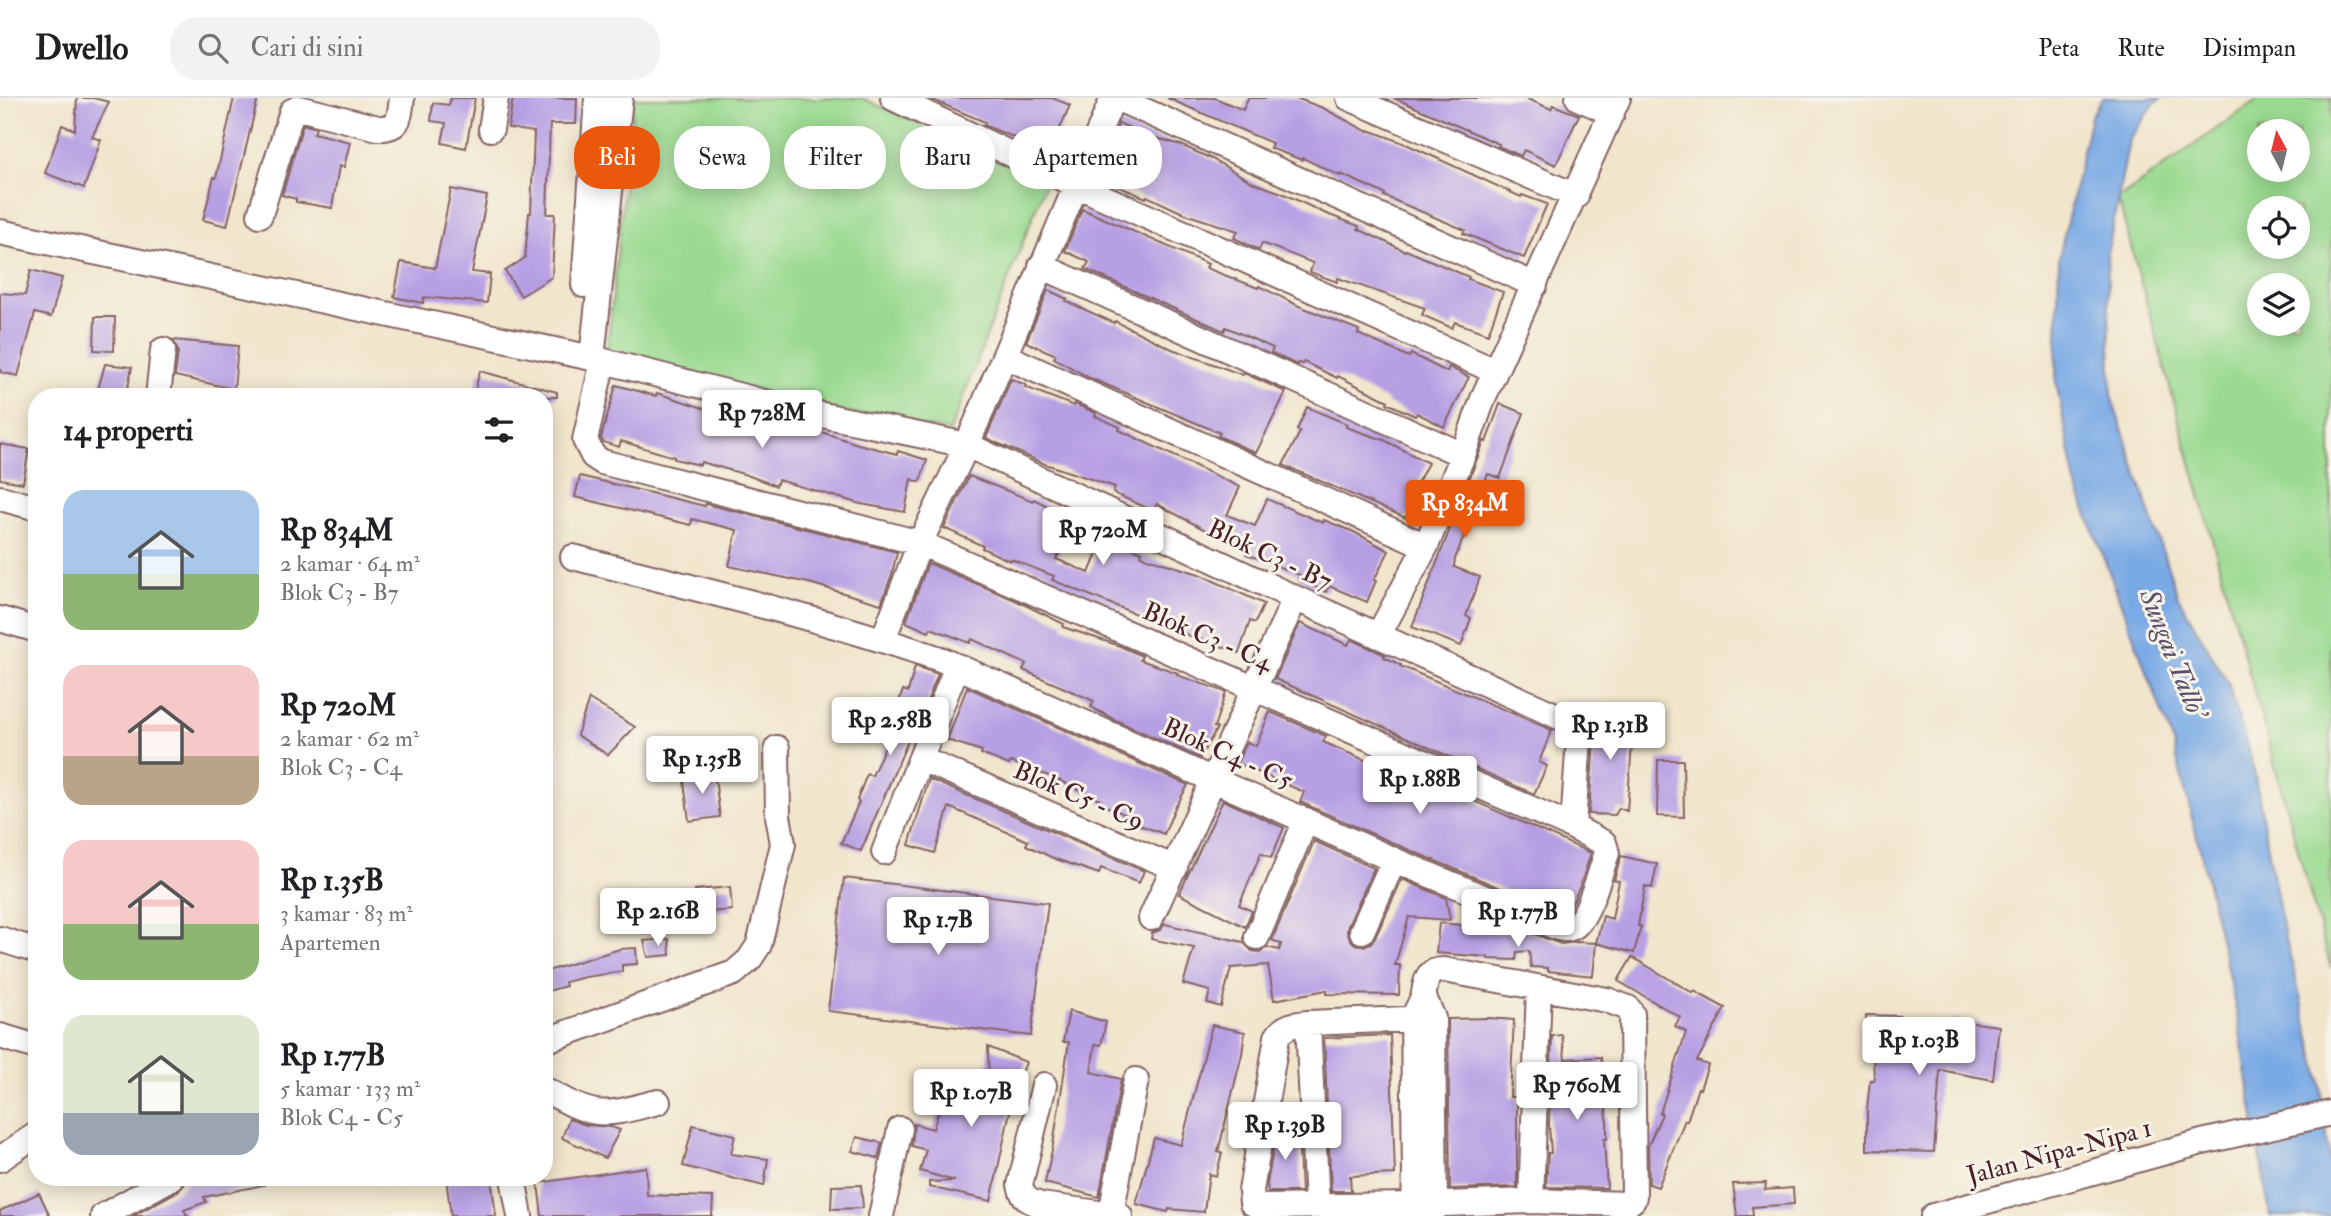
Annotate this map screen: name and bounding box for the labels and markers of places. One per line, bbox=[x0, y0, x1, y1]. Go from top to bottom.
pin: Rp 728M bbox=[697, 390, 827, 450]
pin: Rp 834M bbox=[1400, 480, 1530, 540]
pin: Rp 720M bbox=[1038, 508, 1168, 567]
pin: Rp 2.58B bbox=[818, 698, 962, 757]
pin: Rp 1.31B bbox=[1538, 702, 1682, 762]
pin: Rp 1.35B bbox=[630, 736, 774, 796]
pin: Rp 1.88B bbox=[1348, 756, 1492, 816]
pin: Rp 2.16B bbox=[586, 888, 730, 948]
pin: Rp 1.77B bbox=[1446, 890, 1590, 949]
pin: Rp 1.7B bbox=[873, 898, 1003, 957]
pin: Rp 1.03B bbox=[1847, 1018, 1991, 1077]
pin: Rp 760M bbox=[1512, 1062, 1642, 1122]
pin: Rp 1.07B bbox=[899, 1070, 1043, 1129]
pin: Rp 1.39B bbox=[1213, 1102, 1357, 1162]

